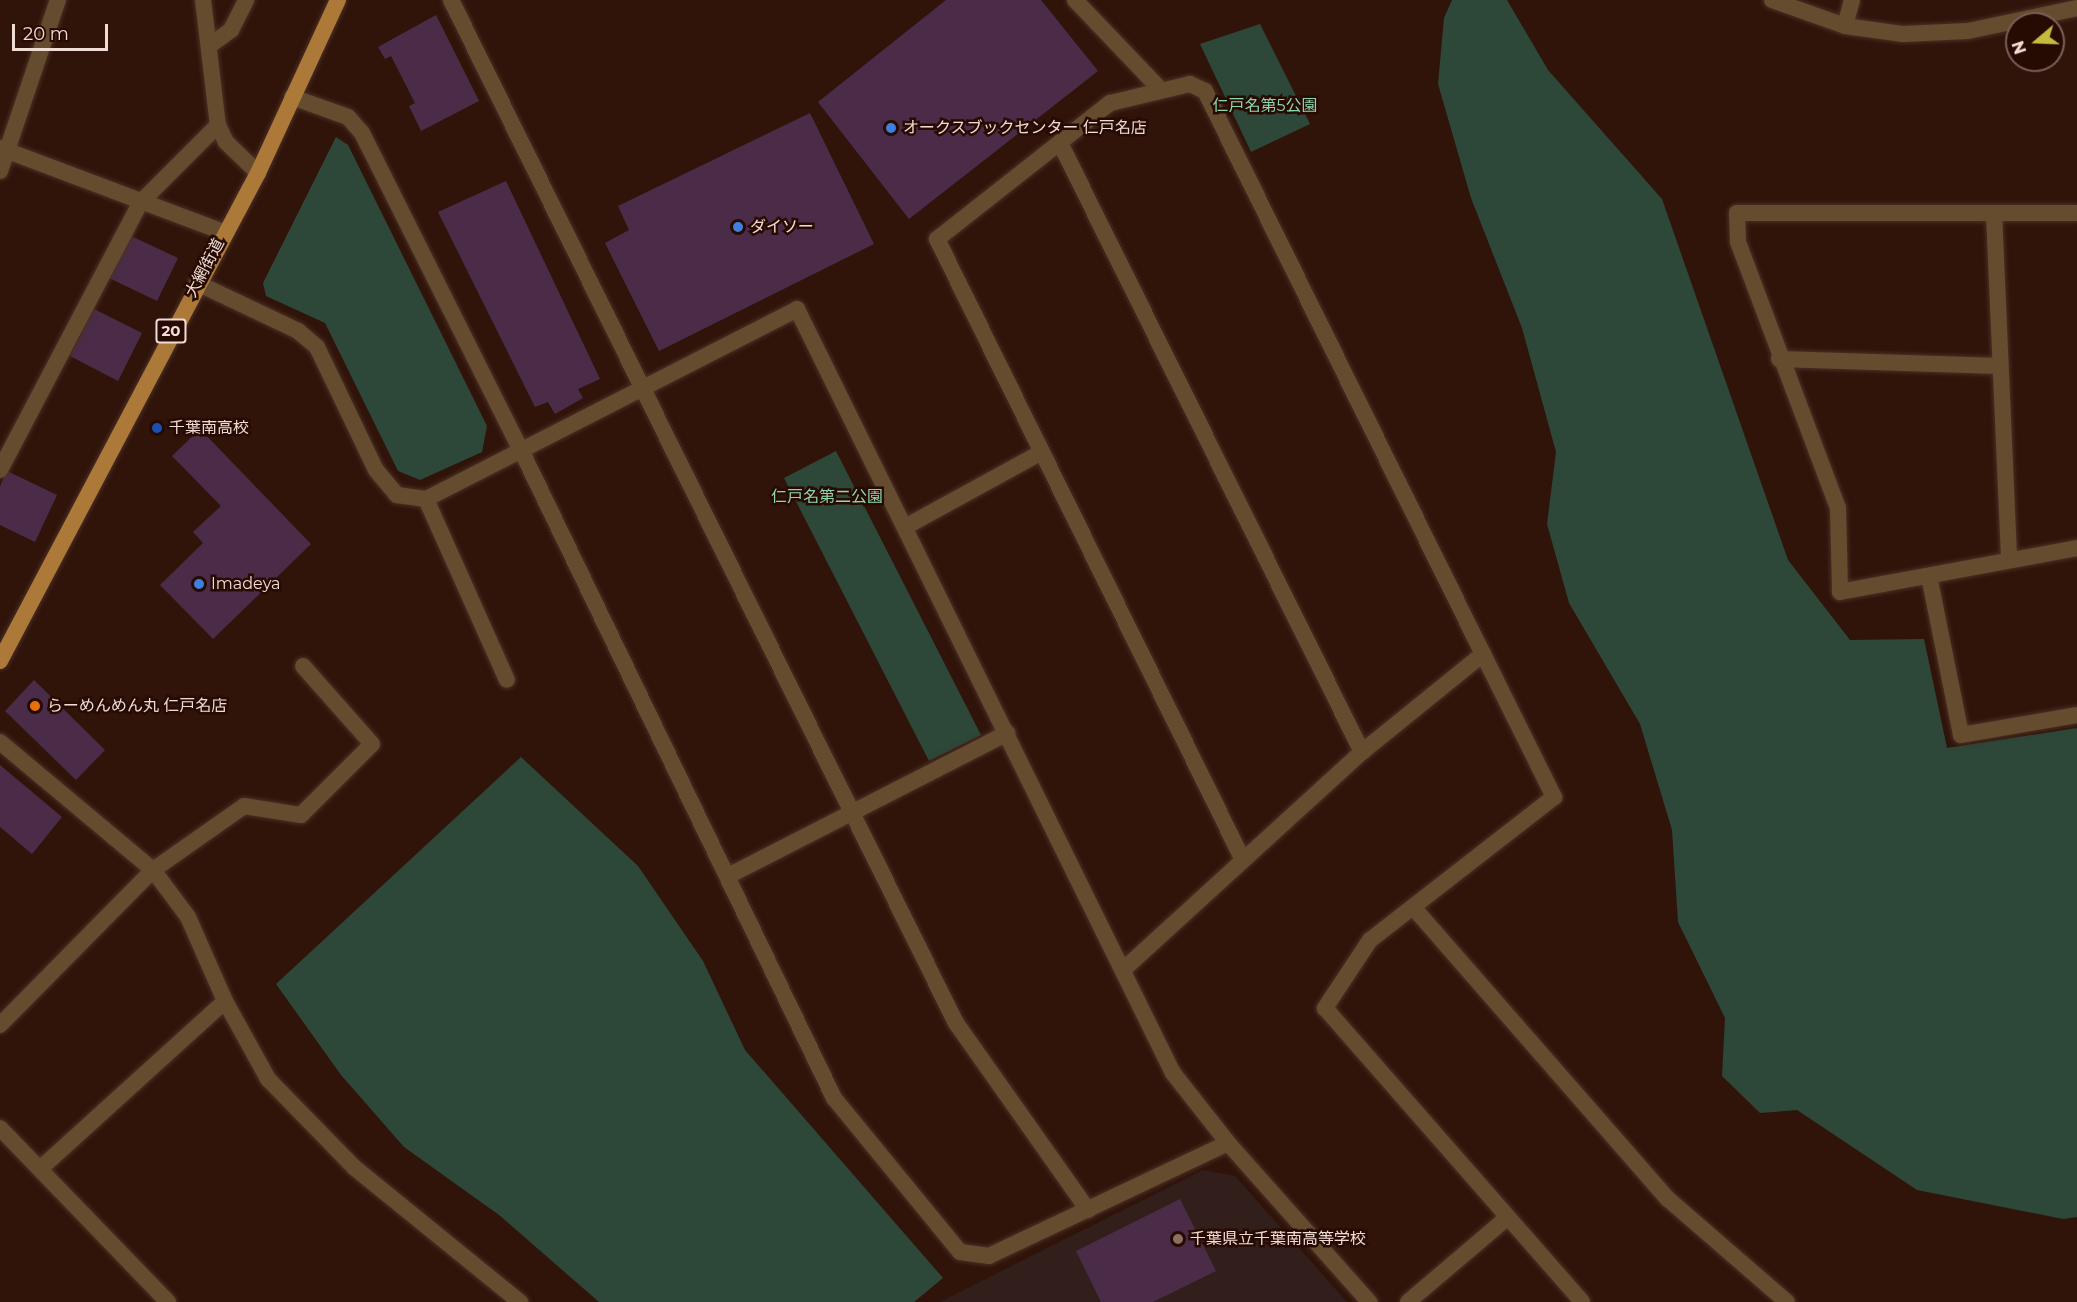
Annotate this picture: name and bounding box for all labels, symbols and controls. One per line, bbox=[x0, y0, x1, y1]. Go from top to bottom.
scale bar bbox=[15, 12, 111, 50]
north arrow bbox=[2005, 12, 2065, 72]
text: 20 m bbox=[23, 23, 69, 45]
text: N bbox=[2008, 38, 2030, 57]
park label: 仁戸名第5公園 bbox=[1212, 96, 1318, 116]
place label: オークスブックセンター 仁戸名店 bbox=[903, 118, 1147, 138]
marker: オークスブックセンター 仁戸名店 bbox=[884, 121, 898, 135]
place label: ダイソー bbox=[750, 217, 814, 237]
marker: ダイソー bbox=[731, 220, 745, 234]
street label: 大網街道 bbox=[182, 235, 228, 301]
road number: 20 bbox=[154, 319, 188, 343]
place label: 千葉南高校 bbox=[169, 418, 249, 438]
marker: 千葉南高校 bbox=[150, 421, 164, 435]
park label: 仁戸名第二公園 bbox=[771, 487, 883, 507]
place label: Imadeya bbox=[211, 574, 280, 594]
marker: Imadeya bbox=[192, 577, 206, 591]
place label: らーめんめん丸 仁戸名店 bbox=[47, 696, 227, 716]
marker: らーめんめん丸 仁戸名店 bbox=[28, 699, 42, 713]
place label: 千葉県立千葉南高等学校 bbox=[1190, 1229, 1366, 1249]
marker: 千葉県立千葉南高等学校 bbox=[1171, 1232, 1185, 1246]

